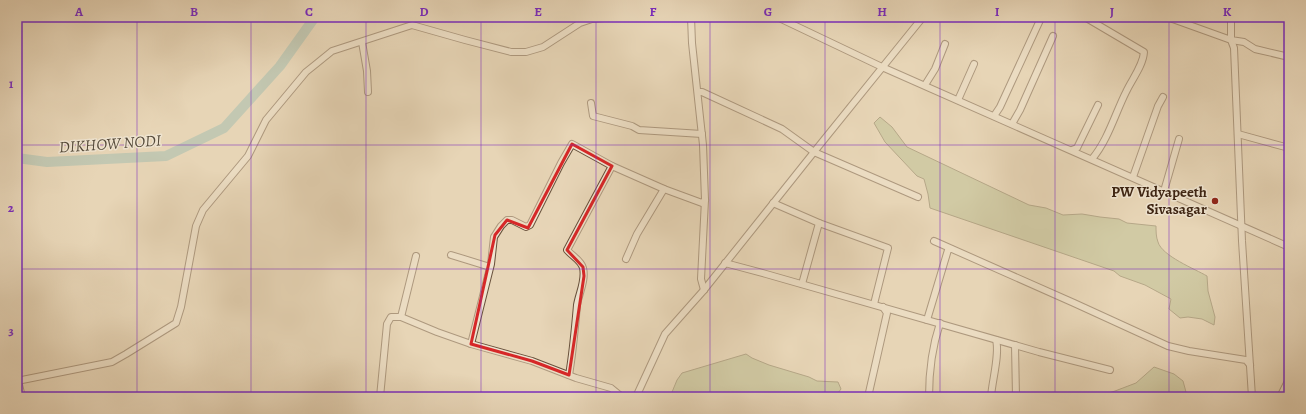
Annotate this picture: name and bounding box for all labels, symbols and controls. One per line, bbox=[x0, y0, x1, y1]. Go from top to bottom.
text: A bbox=[74, 3, 84, 20]
text: B bbox=[190, 3, 198, 20]
text: C bbox=[305, 3, 313, 20]
text: D bbox=[419, 3, 429, 20]
text: E bbox=[534, 3, 542, 20]
text: F bbox=[650, 3, 657, 20]
text: G bbox=[764, 3, 772, 20]
text: H bbox=[877, 3, 887, 20]
text: I bbox=[995, 3, 1000, 20]
text: J bbox=[1110, 3, 1114, 20]
text: K bbox=[1223, 3, 1232, 20]
text: 1 bbox=[9, 75, 14, 92]
water label: DIKHOW NODI bbox=[58, 129, 163, 159]
place label: PW Vidyapeeth Sivasagar bbox=[1111, 182, 1207, 219]
marker: PW Vidyapeeth Sivasagar bbox=[1210, 196, 1220, 206]
text: 2 bbox=[8, 199, 15, 216]
text: 3 bbox=[8, 322, 14, 339]

